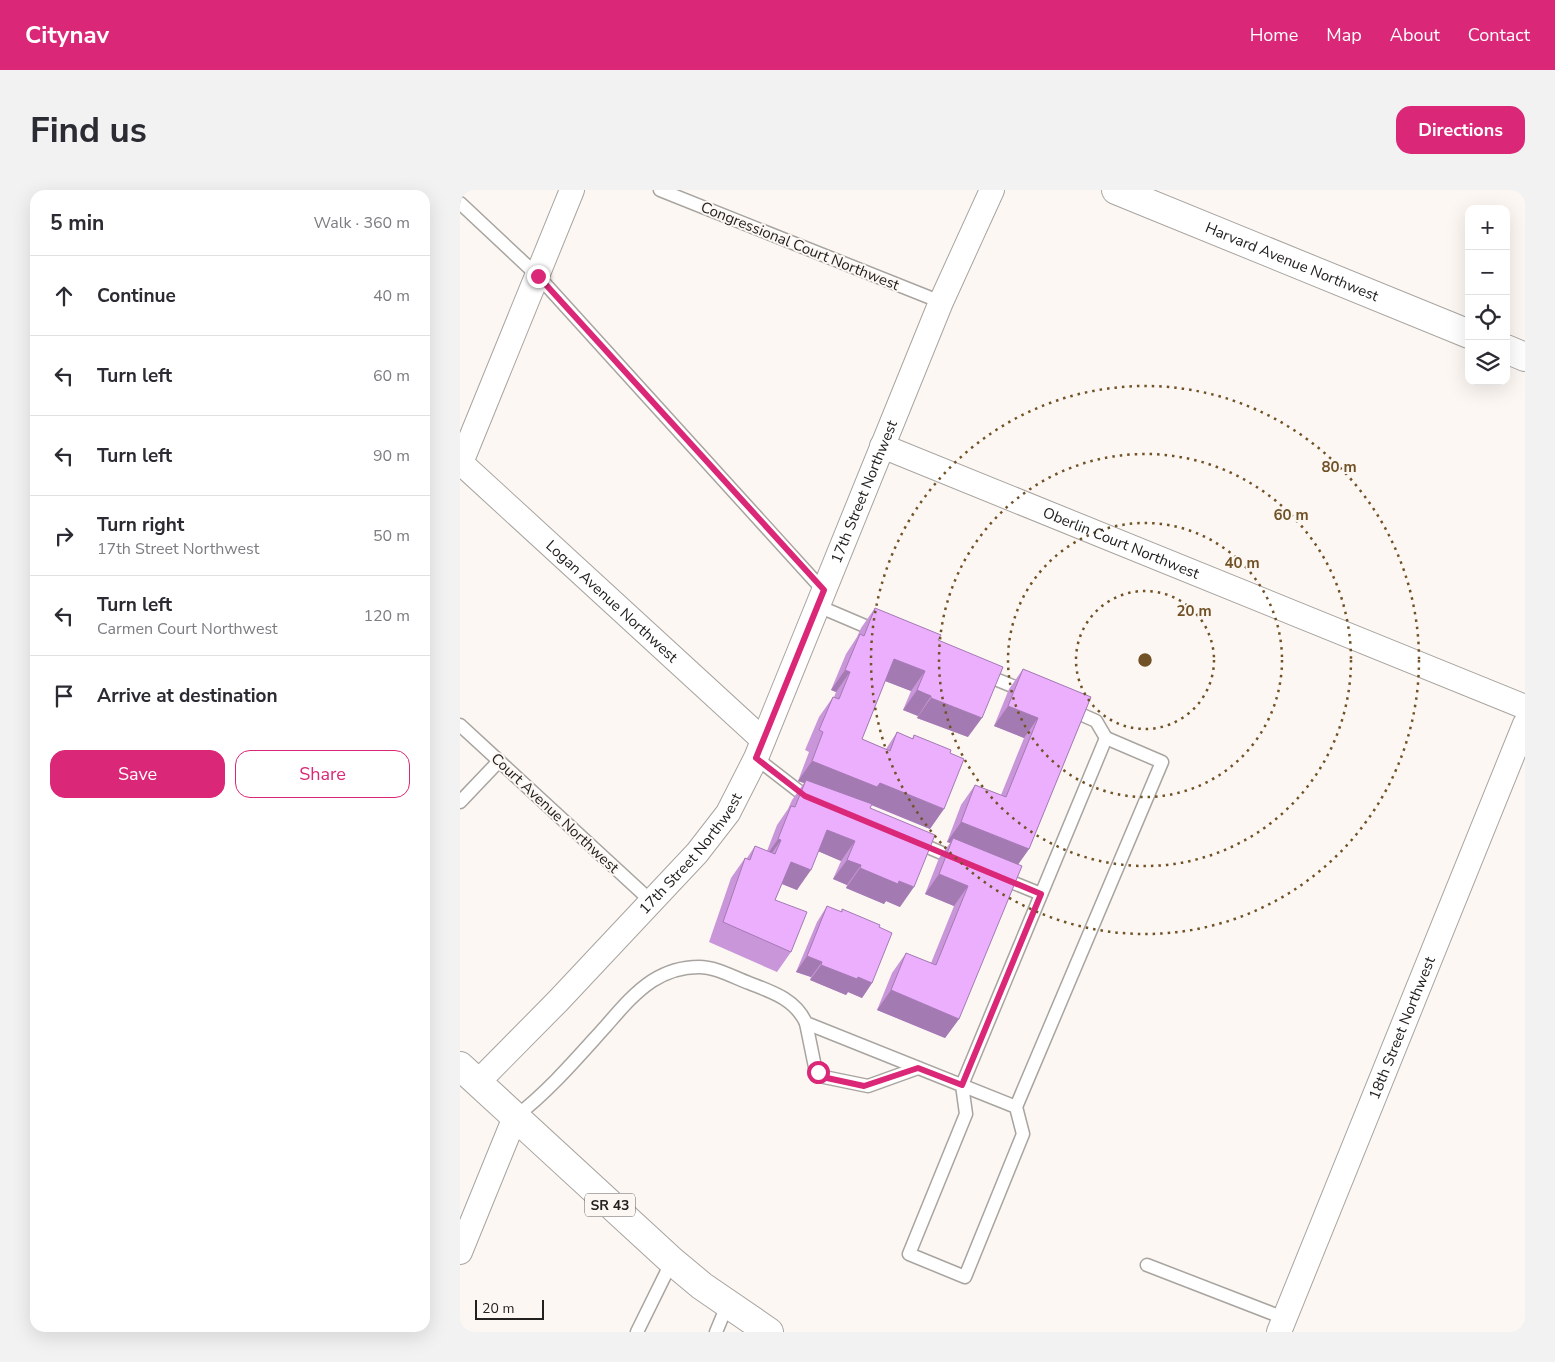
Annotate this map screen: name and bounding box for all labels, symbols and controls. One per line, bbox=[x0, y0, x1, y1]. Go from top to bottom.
text: Citynav bbox=[25, 19, 109, 51]
text: Home bbox=[1250, 23, 1298, 47]
text: Map bbox=[1326, 23, 1362, 47]
text: About bbox=[1390, 23, 1440, 47]
text: Contact bbox=[1468, 23, 1530, 47]
button: Directions bbox=[1396, 106, 1525, 154]
text: Find us bbox=[30, 107, 147, 154]
street label: Congressional Court Northwest bbox=[698, 197, 903, 295]
map controls bbox=[1465, 205, 1510, 385]
button: + bbox=[1465, 205, 1510, 250]
text: 5 min bbox=[50, 209, 104, 237]
text: Walk · 360 m bbox=[314, 212, 410, 234]
street label: Harvard Avenue Northwest bbox=[1202, 217, 1382, 306]
button: − bbox=[1465, 250, 1510, 295]
route end bbox=[527, 265, 550, 288]
icon: ahead bbox=[50, 282, 78, 310]
text: Continue bbox=[97, 283, 176, 309]
text: 40 m bbox=[373, 285, 410, 307]
button: locate bbox=[1465, 295, 1510, 340]
button: layers bbox=[1465, 340, 1510, 385]
icon: left bbox=[50, 362, 78, 390]
text: Turn left bbox=[97, 363, 172, 389]
text: 60 m bbox=[373, 365, 410, 387]
street label: 17th Street Northwest bbox=[826, 417, 902, 566]
icon: left bbox=[50, 442, 78, 470]
text: Turn left bbox=[97, 443, 172, 469]
text: 90 m bbox=[373, 445, 410, 467]
text: 80 m bbox=[1321, 457, 1357, 477]
street label: Oberlin Court Northwest bbox=[1040, 502, 1203, 584]
text: 60 m bbox=[1273, 505, 1309, 525]
text: Turn right bbox=[97, 512, 184, 538]
icon: right bbox=[50, 522, 78, 550]
text: 50 m bbox=[373, 525, 410, 547]
street label: Logan Avenue Northwest bbox=[542, 536, 683, 667]
text: 17th Street Northwest bbox=[97, 538, 259, 560]
text: 40 m bbox=[1224, 553, 1260, 573]
text: Turn left bbox=[97, 592, 172, 618]
text: 20 m bbox=[1176, 601, 1212, 621]
icon: left bbox=[50, 602, 78, 630]
text: 120 m bbox=[363, 605, 410, 627]
text: Carmen Court Northwest bbox=[97, 618, 278, 640]
centre of rings bbox=[1136, 651, 1154, 669]
icon: arrive bbox=[50, 682, 78, 710]
text: Arrive at destination bbox=[97, 683, 278, 709]
street label: Court Avenue Northwest bbox=[487, 748, 624, 878]
button: Save bbox=[50, 750, 225, 798]
button: Share bbox=[235, 750, 410, 798]
street label: 17th Street Northwest bbox=[635, 789, 747, 919]
street label: 18th Street Northwest bbox=[1364, 953, 1440, 1102]
route start bbox=[807, 1061, 830, 1084]
road number: SR 43 bbox=[585, 1194, 635, 1216]
scale bar bbox=[475, 1297, 544, 1320]
text: 20 m bbox=[482, 1299, 514, 1318]

